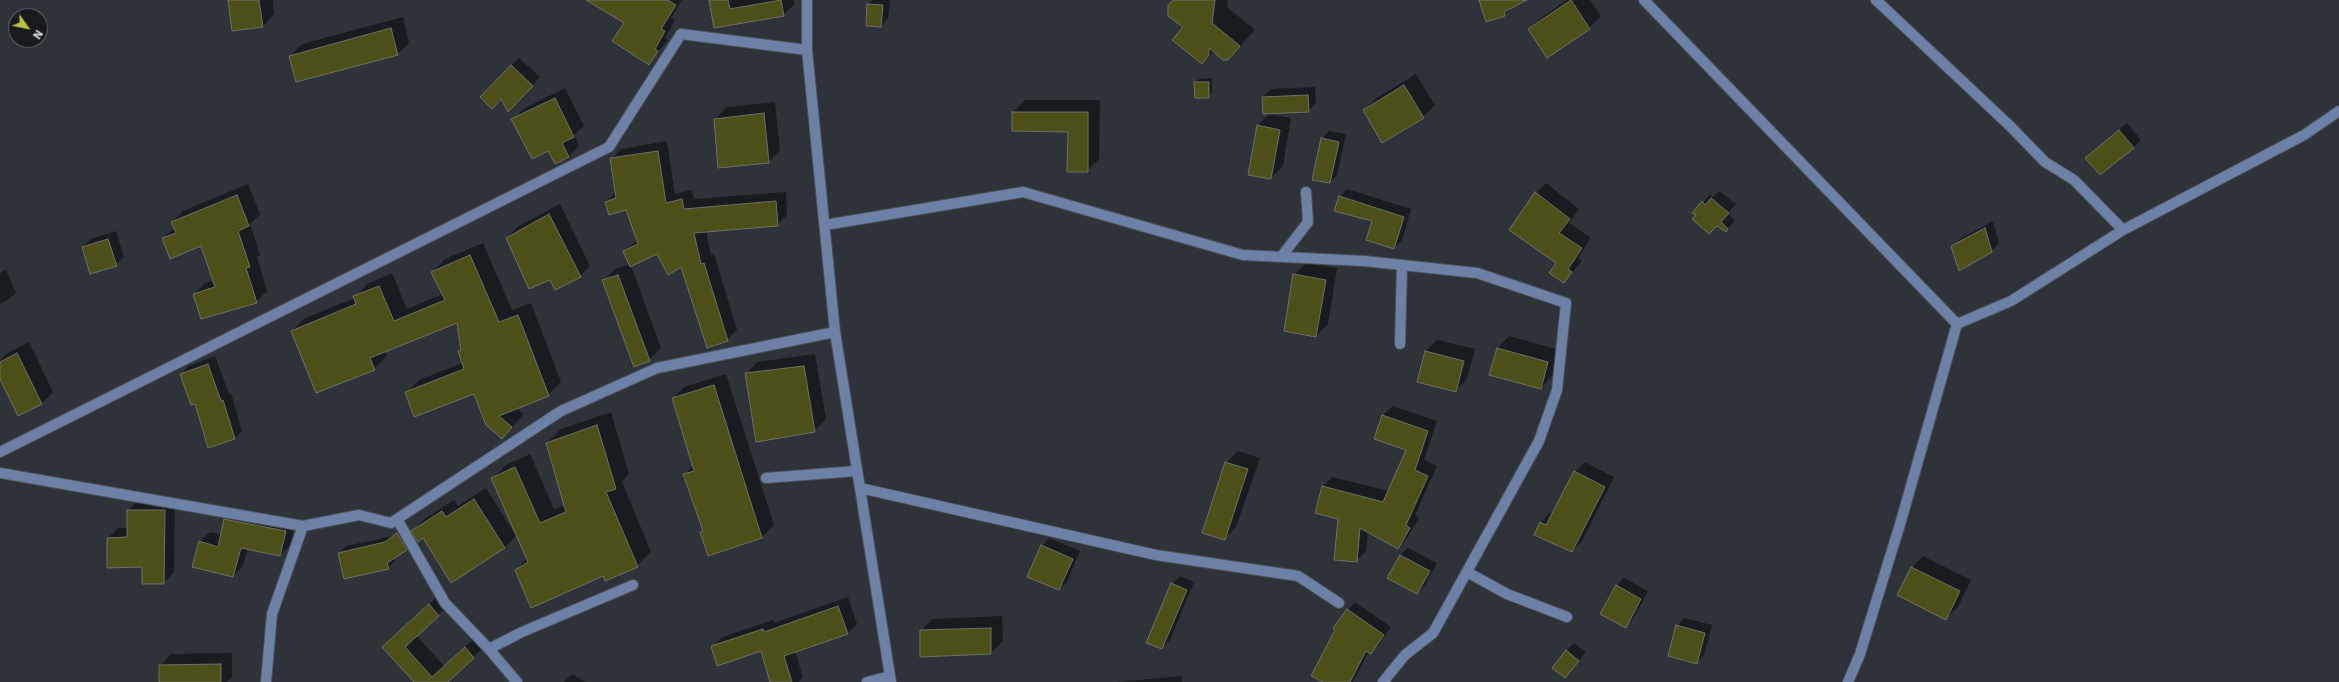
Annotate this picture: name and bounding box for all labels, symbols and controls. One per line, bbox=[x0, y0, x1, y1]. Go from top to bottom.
north arrow bbox=[8, 8, 48, 48]
text: N bbox=[30, 27, 45, 41]

